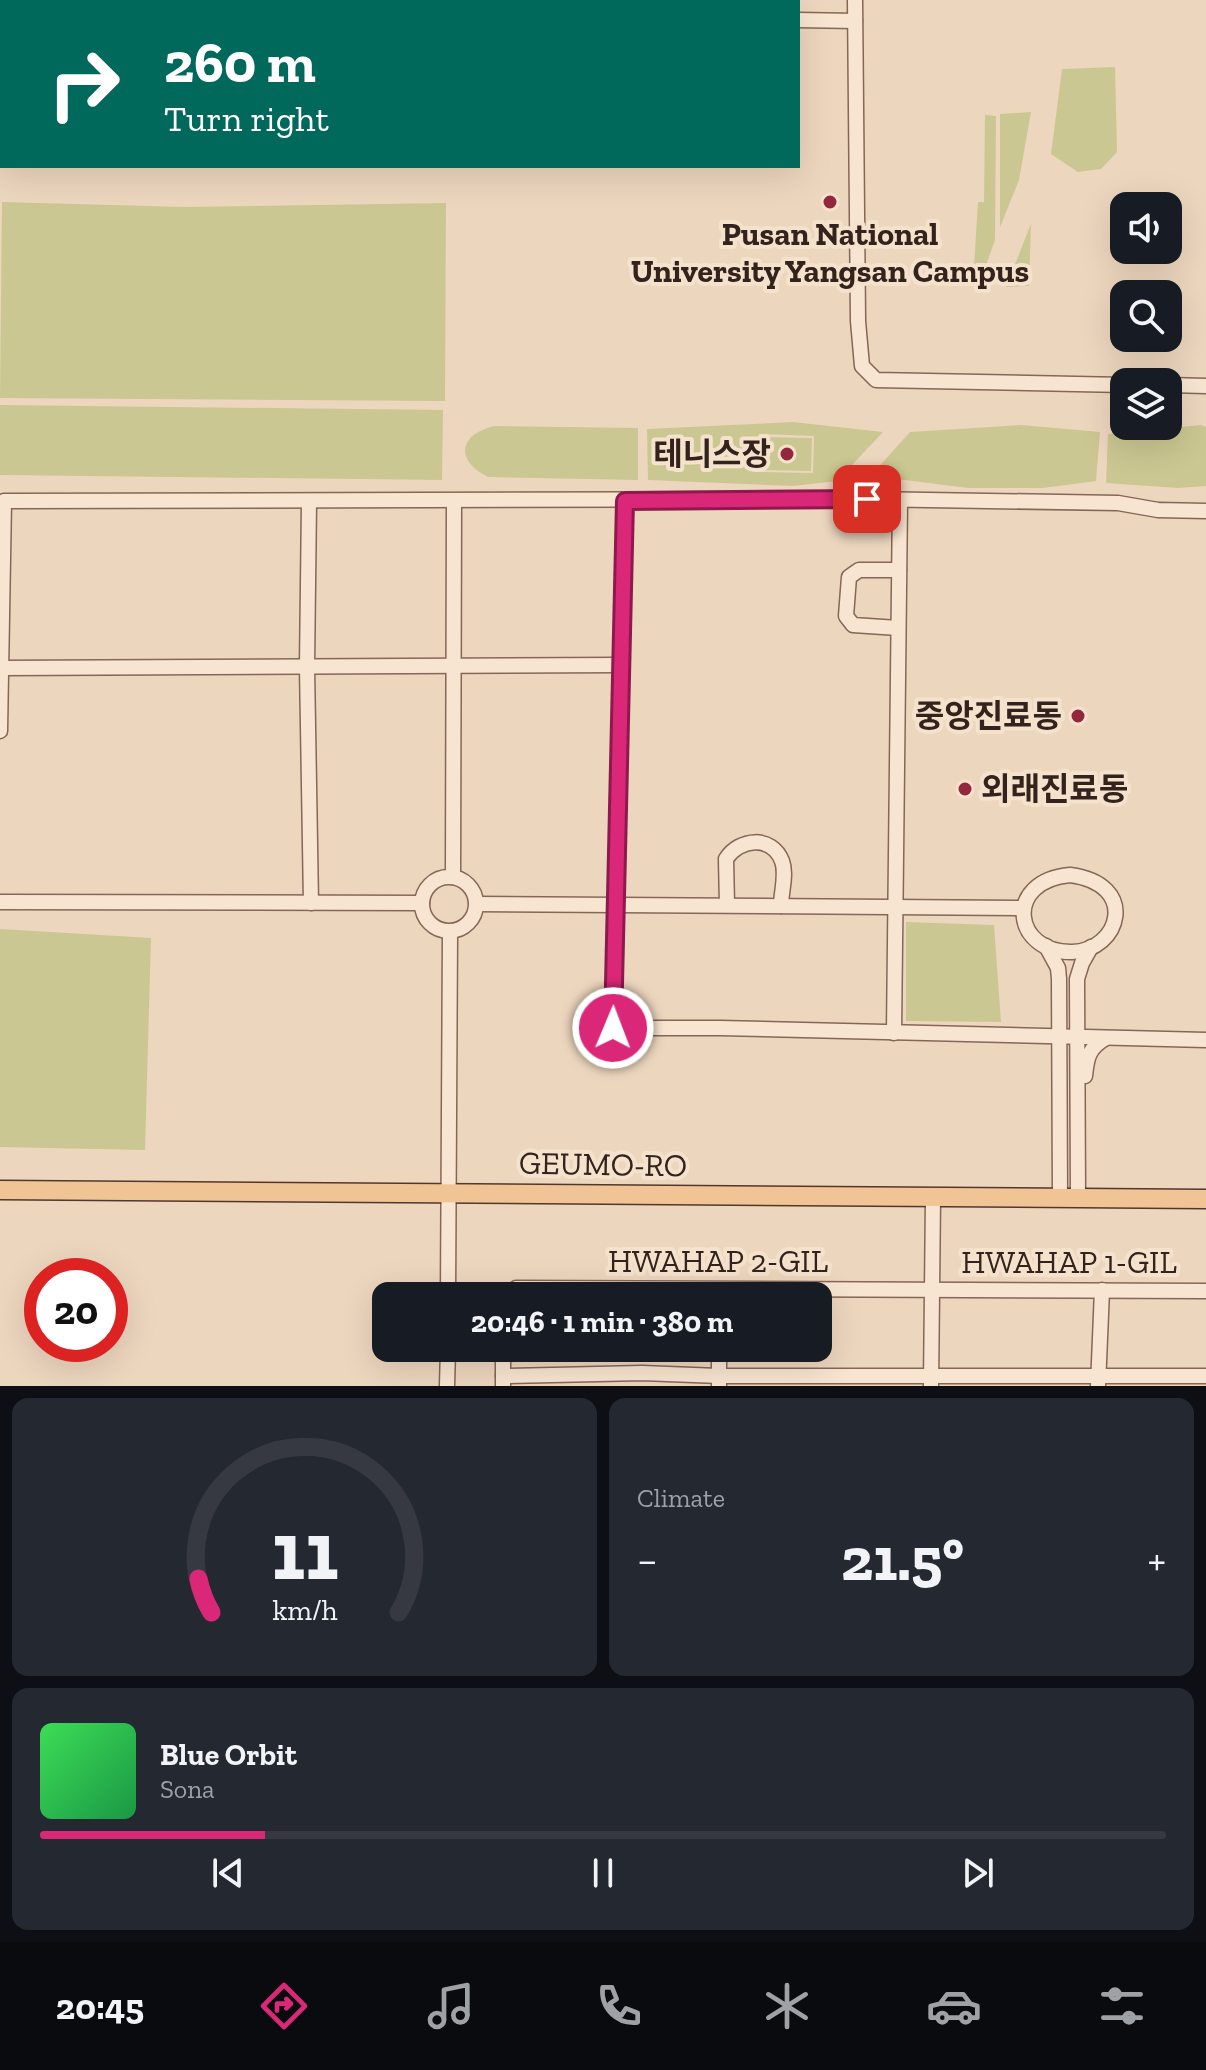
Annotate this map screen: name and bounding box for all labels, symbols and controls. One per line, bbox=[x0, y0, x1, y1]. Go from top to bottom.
text: 260 m bbox=[164, 29, 316, 96]
icon: right bbox=[32, 32, 136, 136]
text: Turn right bbox=[164, 97, 329, 140]
map controls bbox=[1110, 192, 1182, 440]
button: sound bbox=[1110, 192, 1182, 264]
marker: Pusan National University Yangsan Campus bbox=[821, 193, 839, 211]
place label: Pusan National University Yangsan Campus bbox=[631, 215, 1029, 290]
button: search bbox=[1110, 280, 1182, 352]
button: layers bbox=[1110, 368, 1182, 440]
place label: 테니스장 bbox=[653, 435, 771, 473]
marker: 테니스장 bbox=[778, 445, 796, 463]
pin bbox=[833, 465, 901, 533]
icon: arrive bbox=[845, 477, 889, 521]
place label: 중앙진료동 bbox=[915, 697, 1062, 735]
marker: 중앙진료동 bbox=[1069, 707, 1087, 725]
place label: 외래진료동 bbox=[981, 770, 1128, 808]
marker: 외래진료동 bbox=[956, 780, 974, 798]
position arrow bbox=[571, 986, 655, 1070]
street label: GEUMO-RO bbox=[519, 1144, 687, 1184]
street label: HWAHAP 2-GIL bbox=[608, 1242, 828, 1280]
street label: HWAHAP 1-GIL bbox=[961, 1243, 1177, 1281]
speed limit sign: 20 bbox=[24, 1258, 128, 1362]
text: 20:46 · 1 min · 380 m bbox=[471, 1304, 733, 1340]
text: Climate bbox=[637, 1482, 725, 1514]
text: 11 bbox=[271, 1500, 338, 1600]
text: 21.5° bbox=[841, 1523, 964, 1595]
text: − bbox=[637, 1533, 658, 1586]
text: + bbox=[1147, 1533, 1166, 1586]
text: km/h bbox=[272, 1593, 337, 1627]
text: Blue Orbit bbox=[160, 1737, 297, 1773]
text: Sona bbox=[160, 1773, 215, 1805]
icon: previous bbox=[206, 1851, 250, 1895]
icon: pause bbox=[581, 1851, 625, 1895]
icon: next bbox=[956, 1851, 1000, 1895]
icon: directions bbox=[256, 1978, 312, 2034]
icon: music bbox=[423, 1978, 479, 2034]
icon: phone bbox=[591, 1978, 647, 2034]
icon: climate bbox=[759, 1978, 815, 2034]
icon: car bbox=[926, 1978, 982, 2034]
icon: filters bbox=[1094, 1978, 1150, 2034]
text: 20:45 bbox=[56, 1985, 144, 2028]

